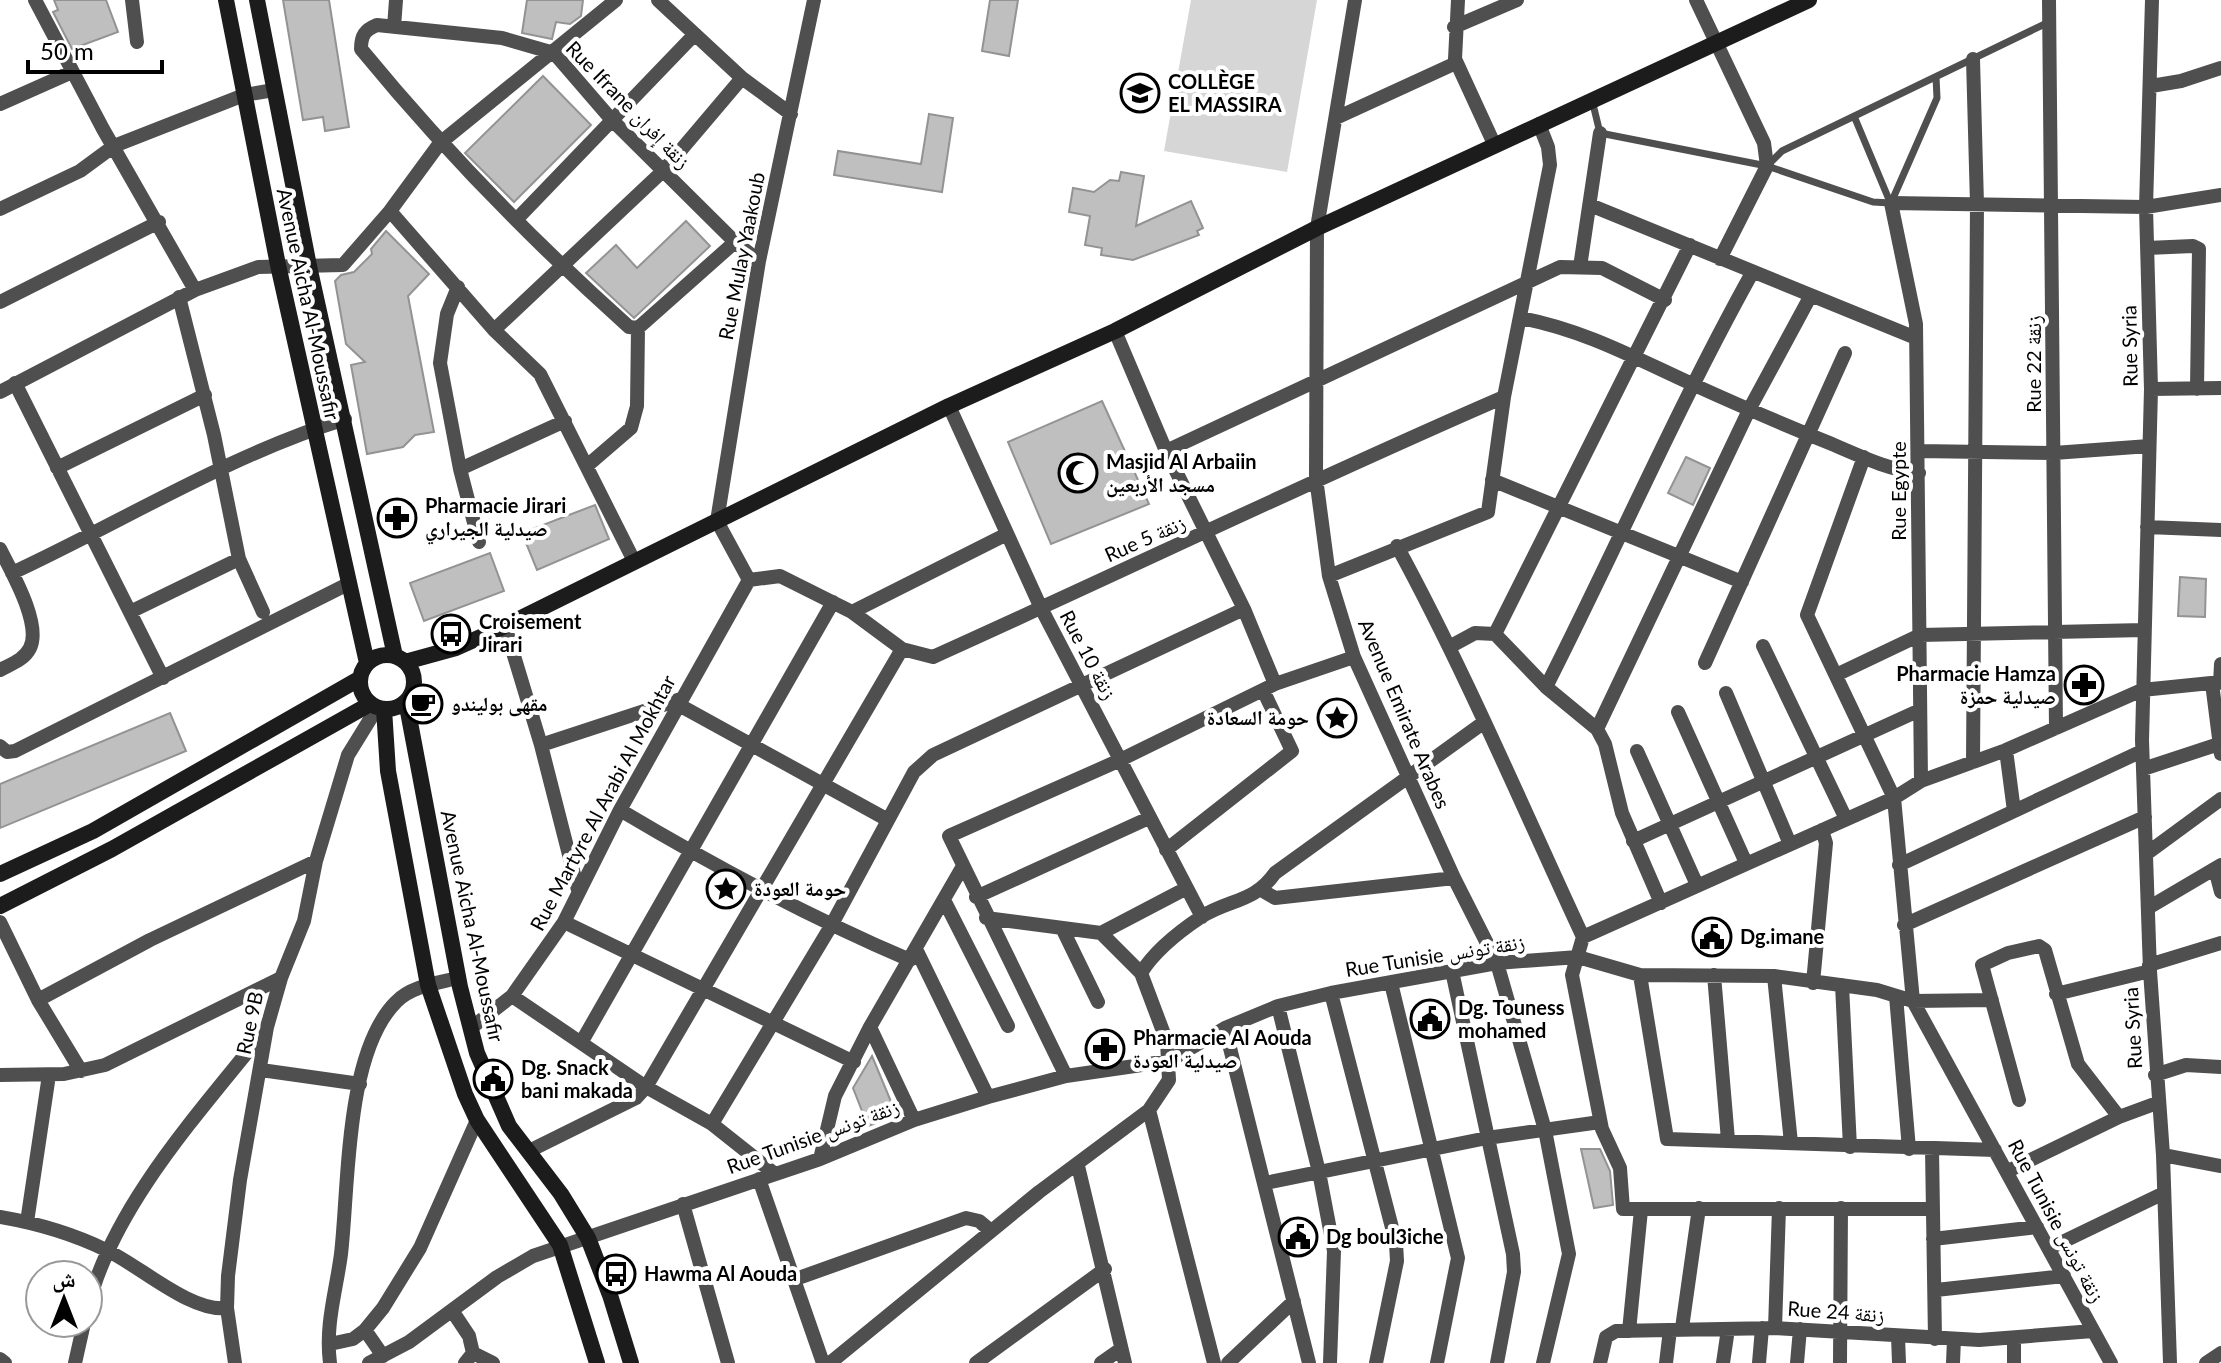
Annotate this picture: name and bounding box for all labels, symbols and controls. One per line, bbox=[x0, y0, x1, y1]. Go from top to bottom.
scale bar bbox=[28, 24, 162, 74]
text: 50 m bbox=[40, 36, 94, 65]
street label: Rue Ifrane زنقة إفران bbox=[560, 36, 696, 175]
place label: COLLÈGE EL MASSIRA bbox=[1168, 69, 1282, 116]
school or university icon: COLLÈGE EL MASSIRA bbox=[1119, 72, 1161, 114]
street label: Rue Mulay Yaakoub bbox=[713, 170, 769, 342]
street label: Avenue Aicha Al-Moussafir bbox=[273, 186, 345, 423]
street label: Rue Syria bbox=[2116, 305, 2142, 387]
street label: Rue 22 زنقة bbox=[2021, 315, 2045, 413]
street label: Rue Egypte bbox=[1886, 441, 1910, 541]
place label: Masjid Al Arbaiin مسجد الأربعين bbox=[1106, 449, 1257, 498]
mosque icon: Masjid Al Arbaiin مسجد الأربعين bbox=[1057, 452, 1099, 494]
place label: Pharmacie Jirari صيدلية الجيراري bbox=[425, 493, 566, 545]
pharmacy icon: Pharmacie Jirari صيدلية الجيراري bbox=[376, 497, 418, 539]
street label: Rue 5 زنقة bbox=[1101, 510, 1189, 566]
street label: Rue 10 زنقة bbox=[1055, 606, 1122, 703]
place label: Croisement Jirari bbox=[479, 609, 582, 656]
bus stop icon: Croisement Jirari bbox=[430, 613, 472, 655]
street label: Avenue Emirate Arabes bbox=[1354, 615, 1456, 812]
place label: Pharmacie Hamza صيدلية حمزة bbox=[1896, 661, 2056, 709]
pharmacy icon: Pharmacie Hamza صيدلية حمزة bbox=[2063, 664, 2105, 706]
street label: Rue Martyre Al Arabi Al Mokhtar bbox=[524, 670, 680, 934]
cafe icon: مقهى بوليندو bbox=[402, 683, 444, 725]
place label: مقهى بوليندو bbox=[451, 691, 548, 717]
place icon: حومة السعادة bbox=[1316, 697, 1358, 739]
place label: حومة السعادة bbox=[1207, 705, 1309, 730]
street label: Avenue Aicha Al-Moussafir bbox=[437, 808, 509, 1045]
place icon: حومة العودة bbox=[705, 868, 747, 910]
place label: حومة العودة bbox=[754, 876, 846, 901]
public building icon: Dg.imane bbox=[1691, 916, 1733, 958]
place label: Dg.imane bbox=[1740, 924, 1825, 948]
street label: Rue Tunisie زنقة تونس bbox=[1343, 929, 1527, 982]
street label: Rue Syria bbox=[2118, 987, 2146, 1069]
street label: Rue 9B bbox=[231, 989, 267, 1056]
place label: Dg. Touness mohamed bbox=[1458, 995, 1565, 1042]
public building icon: Dg. Touness mohamed bbox=[1409, 998, 1451, 1040]
place label: Pharmacie Al Aouda صيدلية العودة bbox=[1133, 1025, 1312, 1073]
pharmacy icon: Pharmacie Al Aouda صيدلية العودة bbox=[1084, 1028, 1126, 1070]
place label: Dg. Snack bani makada bbox=[521, 1055, 633, 1102]
public building icon: Dg. Snack bani makada bbox=[472, 1058, 514, 1100]
street label: Rue Tunisie زنقة تونس bbox=[723, 1094, 902, 1179]
street label: Rue Tunisie زنقة تونس bbox=[2003, 1135, 2110, 1307]
public building icon: Dg boul3iche bbox=[1277, 1216, 1319, 1258]
place label: Dg boul3iche bbox=[1326, 1224, 1444, 1248]
bus stop icon: Hawma Al Aouda bbox=[595, 1253, 637, 1295]
north arrow bbox=[24, 1259, 104, 1339]
place label: Hawma Al Aouda bbox=[644, 1261, 797, 1285]
text: ش bbox=[52, 1265, 76, 1293]
street label: Rue 24 زنقة bbox=[1787, 1296, 1885, 1326]

